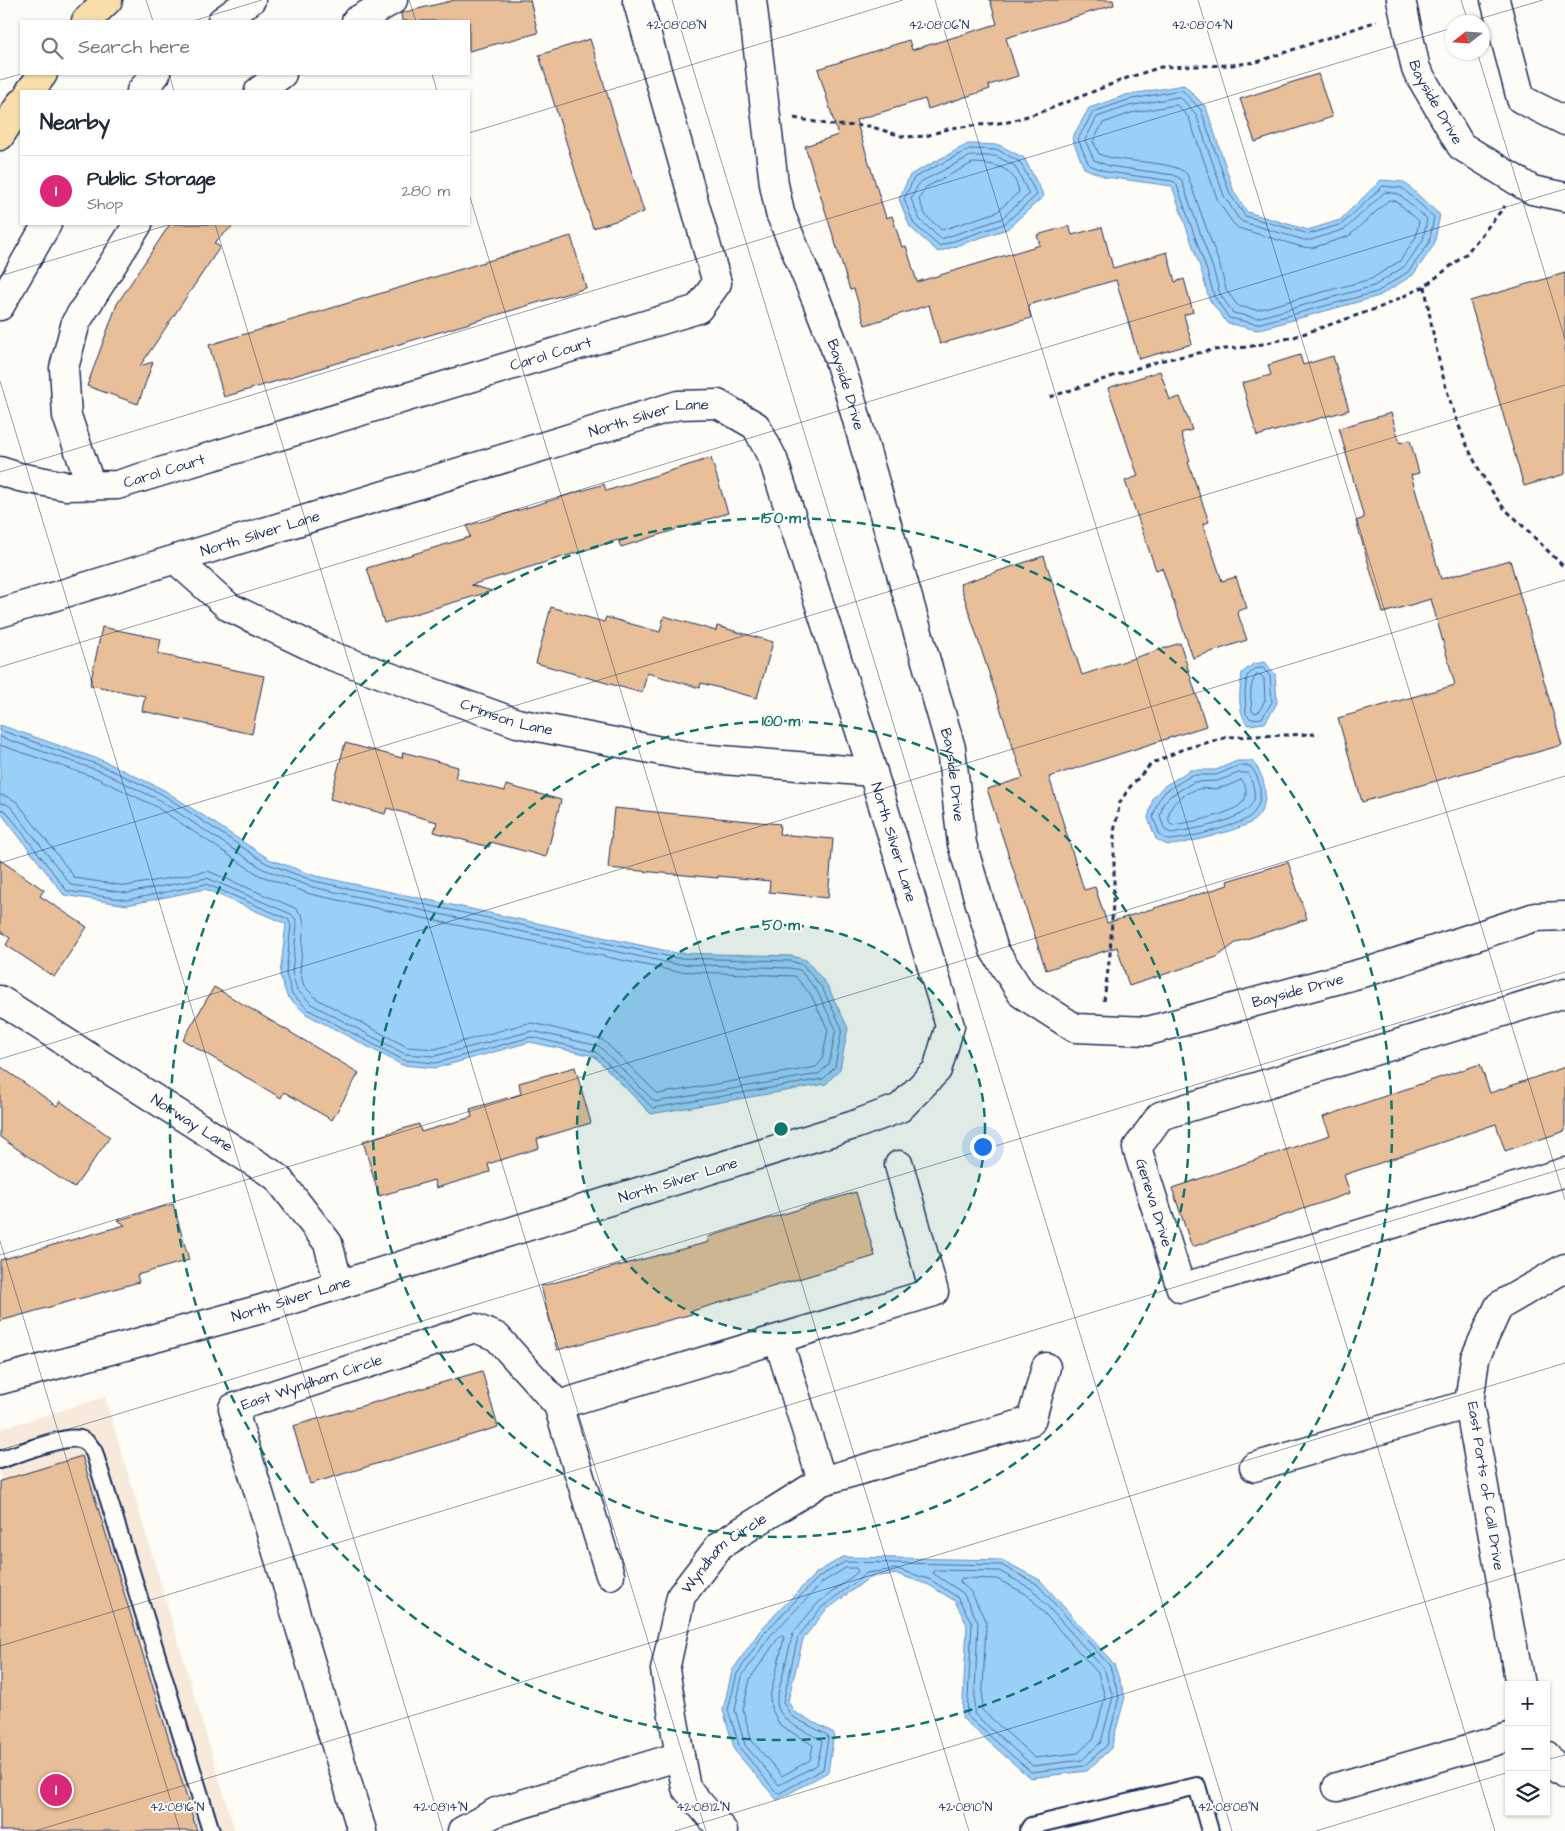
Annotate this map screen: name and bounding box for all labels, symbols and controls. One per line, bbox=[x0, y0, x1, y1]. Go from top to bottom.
north arrow bbox=[1445, 15, 1490, 60]
text: 42°08'08"N bbox=[646, 17, 707, 34]
text: 42°08'06"N bbox=[909, 17, 970, 34]
text: 42°08'04"N bbox=[1171, 17, 1233, 34]
search box bbox=[20, 20, 470, 75]
icon: search bbox=[38, 34, 66, 62]
text: Search here bbox=[78, 34, 190, 61]
street label: Bayside Drive bbox=[1403, 58, 1468, 148]
text: Nearby bbox=[40, 108, 110, 137]
text: Public Storage bbox=[87, 166, 216, 193]
text: 1 bbox=[55, 180, 57, 202]
text: 280 m bbox=[402, 180, 450, 202]
text: Shop bbox=[87, 193, 123, 215]
street label: Carol Court bbox=[507, 332, 594, 376]
street label: Bayside Drive bbox=[822, 336, 869, 433]
street label: North Silver Lane bbox=[586, 394, 709, 443]
street label: Carol Court bbox=[121, 449, 208, 493]
street label: North Silver Lane bbox=[198, 506, 322, 562]
text: 150 m bbox=[761, 508, 801, 529]
street label: Crimson Lane bbox=[457, 693, 555, 741]
text: 100 m bbox=[762, 711, 801, 732]
street label: Bayside Drive bbox=[935, 726, 969, 823]
street label: North Silver Lane bbox=[866, 780, 922, 905]
text: 50 m bbox=[762, 915, 800, 936]
street label: Bayside Drive bbox=[1250, 968, 1346, 1013]
street label: Norway Lane bbox=[147, 1089, 237, 1157]
centre of rings bbox=[772, 1120, 790, 1138]
your location bbox=[970, 1134, 996, 1160]
street label: North Silver Lane bbox=[616, 1152, 740, 1209]
street label: Geneva Drive bbox=[1130, 1156, 1177, 1250]
street label: North Silver Lane bbox=[229, 1271, 353, 1328]
street label: East Wyndham Circle bbox=[238, 1349, 385, 1416]
street label: East Ports of Call Drive bbox=[1462, 1400, 1509, 1572]
street label: Wyndham Circle bbox=[677, 1508, 771, 1598]
map controls bbox=[1505, 1681, 1550, 1816]
button: + bbox=[1505, 1681, 1550, 1726]
button: − bbox=[1505, 1726, 1550, 1771]
pin: 1 bbox=[40, 1771, 72, 1809]
button: layers bbox=[1505, 1771, 1550, 1816]
text: 42°08'16"N bbox=[150, 1799, 205, 1816]
text: 42°08'14"N bbox=[412, 1799, 468, 1816]
text: 42°08'12"N bbox=[676, 1799, 730, 1816]
text: 42°08'10"N bbox=[938, 1799, 993, 1816]
text: 42°08'08"N bbox=[1198, 1799, 1259, 1816]

